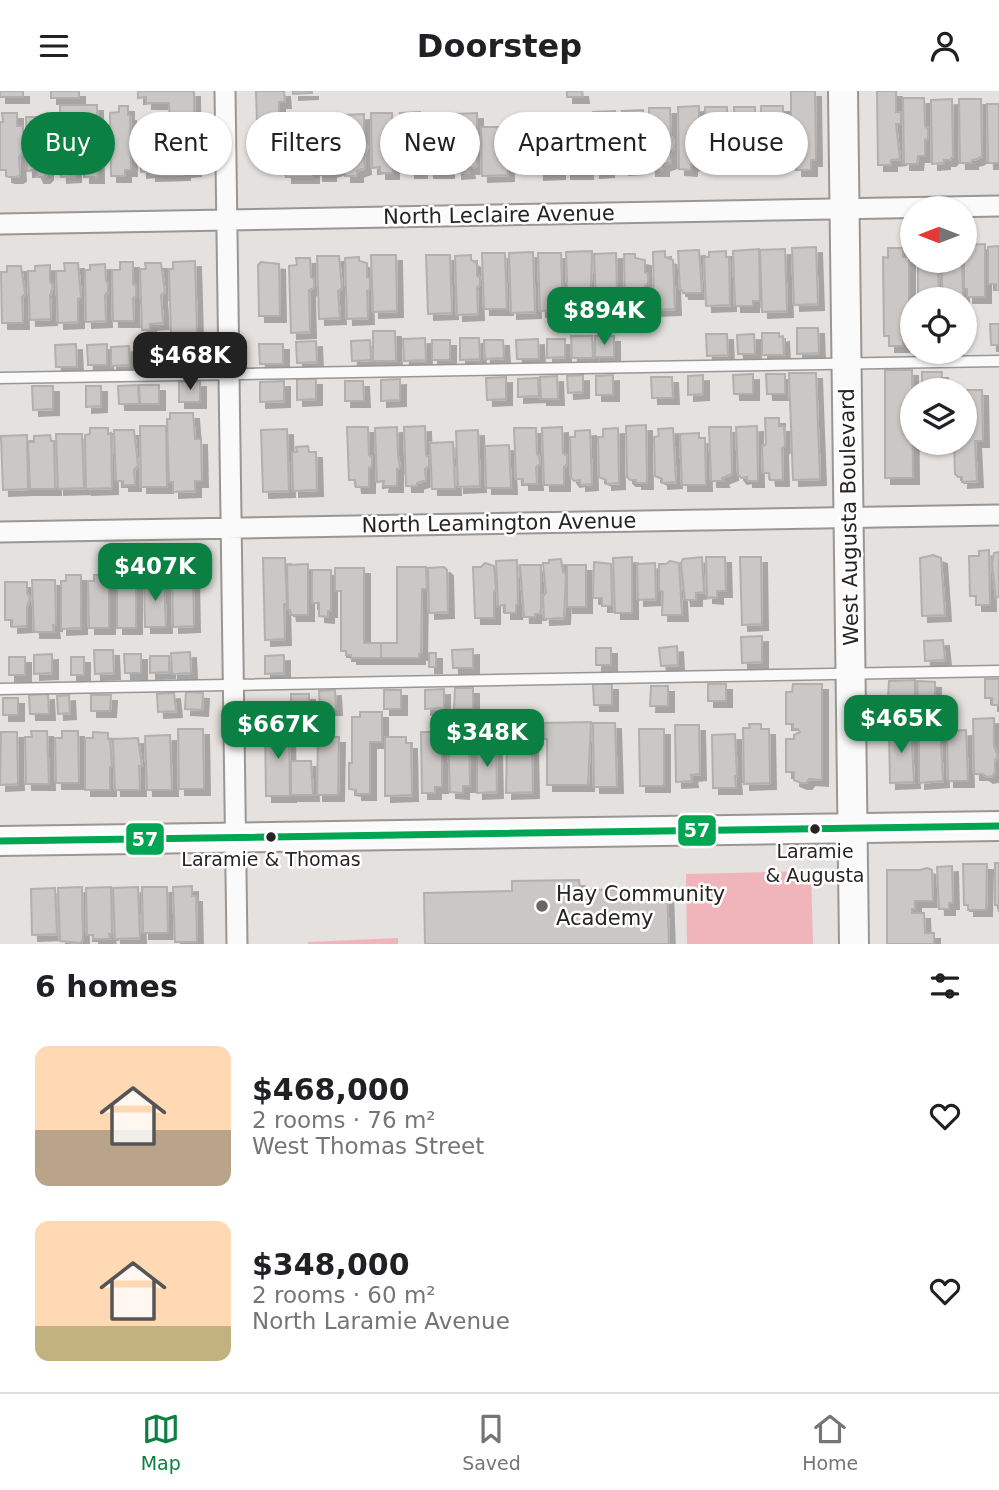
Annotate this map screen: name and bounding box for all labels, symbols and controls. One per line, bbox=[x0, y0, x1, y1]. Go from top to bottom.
icon: menu bbox=[35, 27, 73, 65]
text: Doorstep bbox=[417, 27, 582, 65]
icon: person bbox=[926, 27, 964, 65]
chip: Buy bbox=[21, 112, 115, 175]
chip: Rent bbox=[129, 112, 232, 175]
chip: Filters bbox=[246, 112, 366, 175]
chip: New bbox=[380, 112, 480, 175]
chip: Apartment bbox=[494, 112, 671, 175]
chip: House bbox=[685, 112, 808, 175]
north arrow bbox=[900, 196, 976, 273]
map controls bbox=[900, 196, 977, 455]
street label: North Leclaire Avenue bbox=[383, 201, 615, 229]
pin: $894K bbox=[555, 287, 653, 347]
button: locate bbox=[900, 287, 977, 364]
text: $894K bbox=[563, 297, 645, 323]
pin: $468K bbox=[141, 333, 239, 392]
text: $468K bbox=[149, 342, 231, 368]
button: layers bbox=[900, 378, 977, 455]
street label: West Augusta Boulevard bbox=[835, 388, 863, 646]
street label: North Leamington Avenue bbox=[362, 509, 636, 537]
pin: $407K bbox=[106, 543, 204, 603]
text: $407K bbox=[114, 553, 196, 579]
pin: $465K bbox=[852, 695, 950, 755]
pin: $667K bbox=[229, 701, 327, 761]
text: $465K bbox=[860, 705, 942, 731]
pin: $348K bbox=[438, 709, 536, 769]
text: $667K bbox=[237, 711, 319, 737]
text: $348K bbox=[446, 719, 528, 745]
line badge: 57 bbox=[677, 814, 717, 847]
text: 57 bbox=[684, 819, 710, 841]
line badge: 57 bbox=[125, 822, 165, 856]
marker: Laramie & Augusta bbox=[808, 822, 822, 836]
text: 57 bbox=[132, 828, 158, 850]
marker: Laramie & Thomas bbox=[264, 830, 278, 844]
place label: Laramie & Augusta bbox=[766, 840, 865, 886]
place label: Laramie & Thomas bbox=[181, 848, 361, 870]
place label: Hay Community Academy bbox=[556, 882, 725, 930]
marker: Hay Community Academy bbox=[534, 898, 550, 914]
icon: filters bbox=[926, 967, 964, 1005]
text: 6 homes bbox=[35, 969, 178, 1004]
text: $468,000 bbox=[252, 1072, 410, 1107]
icon: home bbox=[91, 1074, 175, 1158]
icon: heart bbox=[926, 1097, 964, 1135]
text: 2 rooms · 76 m² bbox=[252, 1107, 436, 1133]
text: West Thomas Street bbox=[252, 1133, 484, 1159]
text: $348,000 bbox=[252, 1247, 410, 1282]
icon: home bbox=[91, 1249, 175, 1333]
icon: heart bbox=[926, 1272, 964, 1310]
text: 2 rooms · 60 m² bbox=[252, 1282, 436, 1308]
text: North Laramie Avenue bbox=[252, 1308, 510, 1334]
tab: Map bbox=[141, 1410, 181, 1474]
tab: Saved bbox=[462, 1410, 521, 1474]
tab: Home bbox=[802, 1410, 858, 1474]

